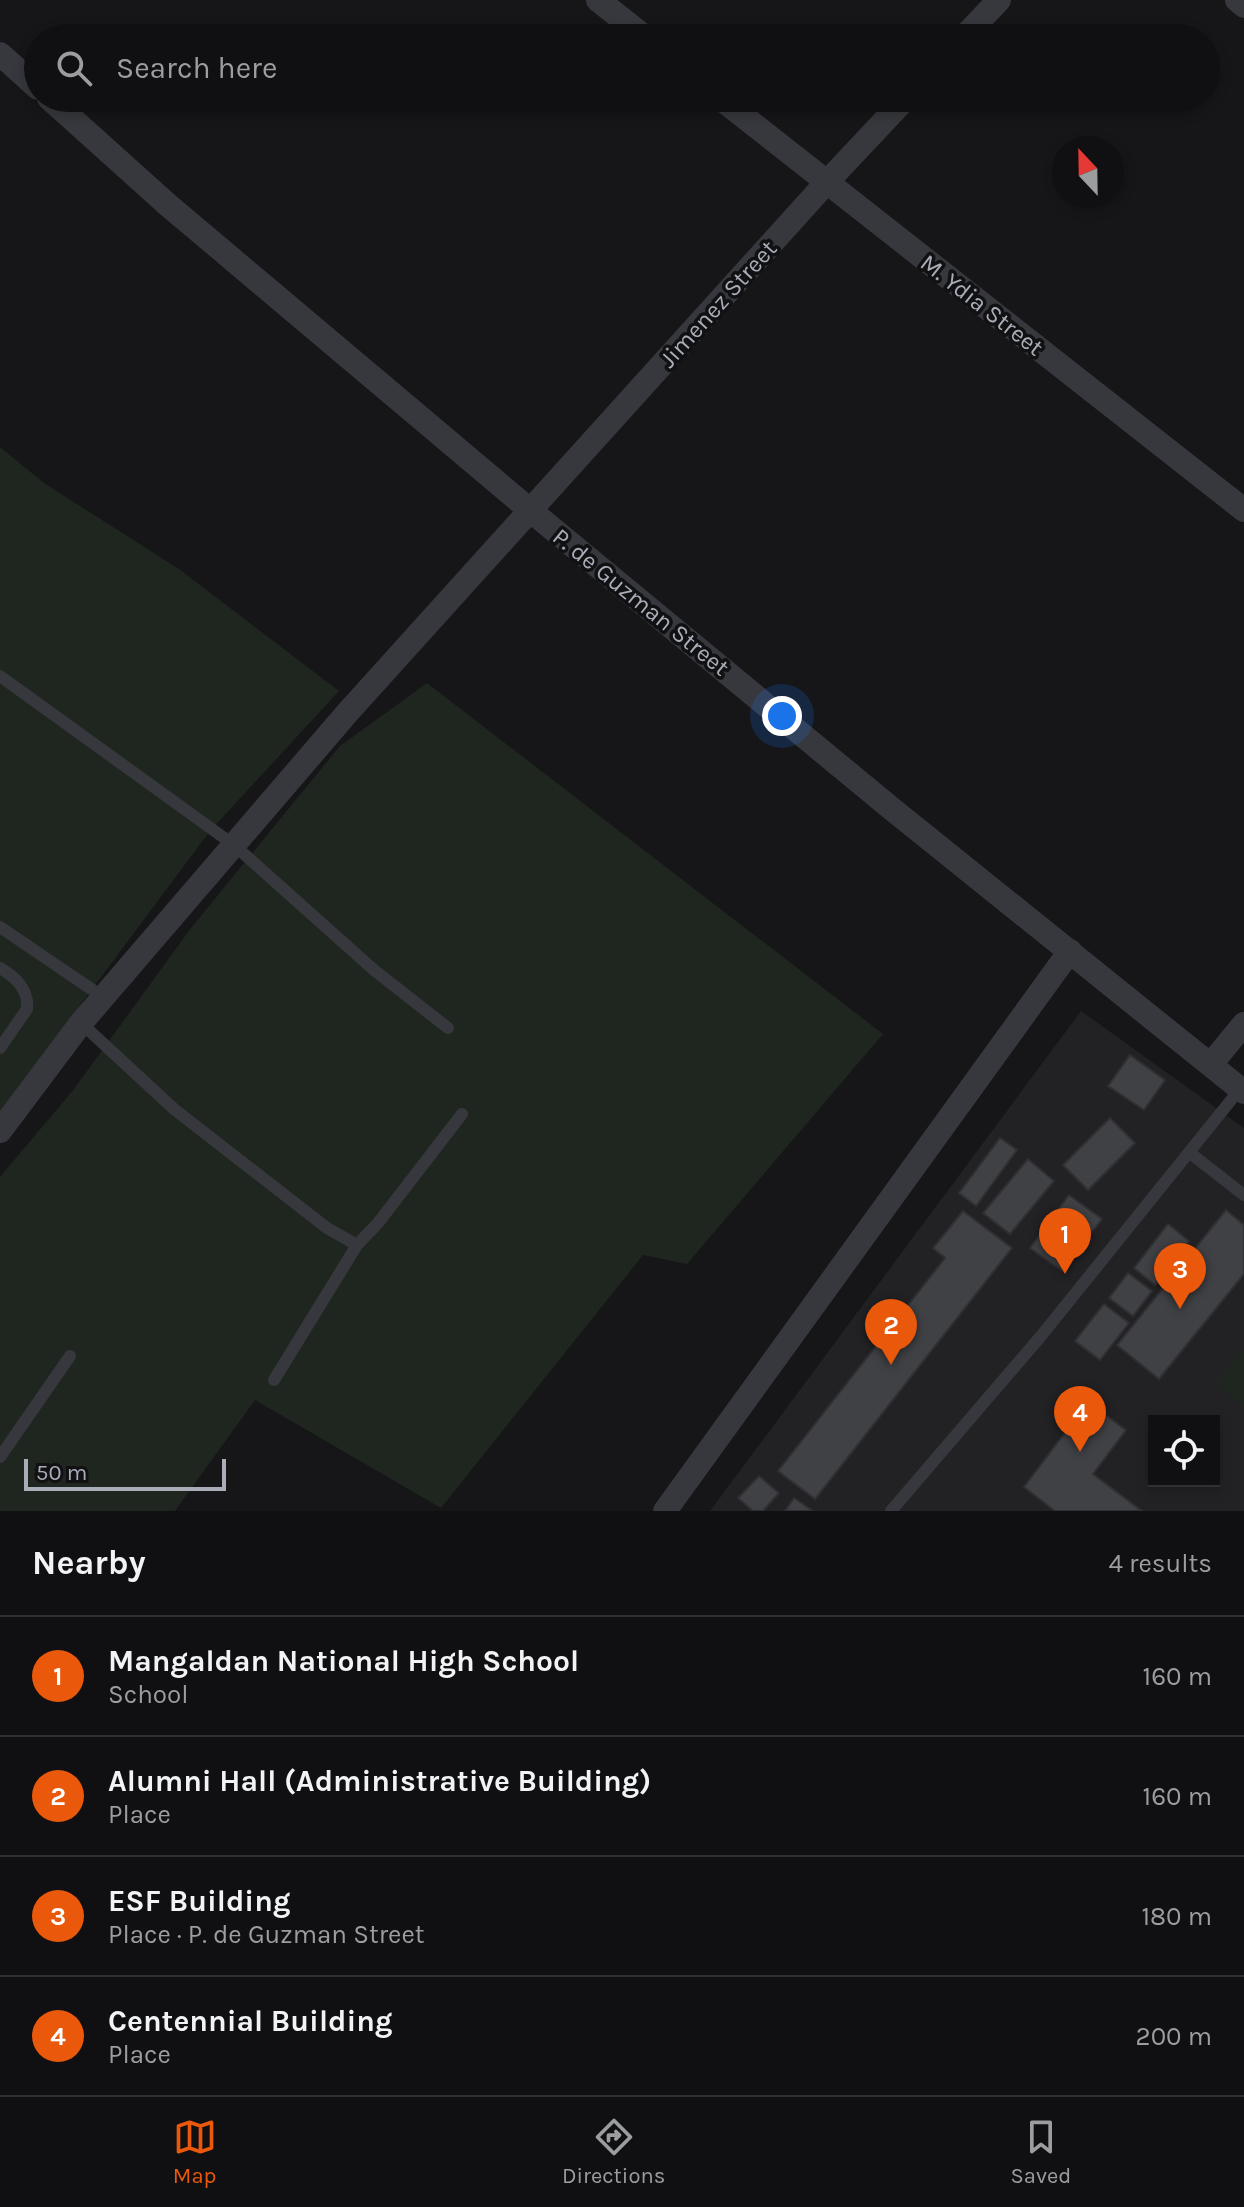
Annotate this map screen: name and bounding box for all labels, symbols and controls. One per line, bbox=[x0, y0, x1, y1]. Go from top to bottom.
search box bbox=[24, 24, 1220, 112]
icon: search bbox=[52, 46, 96, 90]
text: Search here bbox=[116, 50, 277, 86]
north arrow bbox=[1052, 136, 1124, 208]
street label: Jimenez Street bbox=[654, 235, 782, 373]
street label: M. Ydia Street bbox=[915, 248, 1049, 362]
street label: P. de Guzman Street bbox=[547, 522, 735, 682]
your location bbox=[762, 696, 802, 736]
pin: 1 bbox=[1039, 1208, 1091, 1274]
pin: 3 bbox=[1154, 1243, 1206, 1309]
pin: 2 bbox=[865, 1299, 917, 1365]
pin: 4 bbox=[1054, 1386, 1106, 1452]
map controls bbox=[1148, 1415, 1220, 1487]
button: locate bbox=[1148, 1415, 1220, 1487]
scale bar bbox=[24, 1455, 226, 1491]
text: 50 m bbox=[36, 1460, 87, 1486]
text: Nearby bbox=[32, 1543, 146, 1583]
text: 4 results bbox=[1108, 1548, 1212, 1579]
text: Mangaldan National High School bbox=[108, 1643, 579, 1679]
text: 1 bbox=[53, 1661, 63, 1692]
text: 160 m bbox=[1143, 1661, 1212, 1692]
text: School bbox=[108, 1679, 189, 1710]
text: Alumni Hall (Administrative Building) bbox=[108, 1763, 651, 1799]
text: 2 bbox=[50, 1781, 66, 1812]
text: 160 m bbox=[1143, 1781, 1212, 1812]
text: Place bbox=[108, 1799, 171, 1830]
text: ESF Building bbox=[108, 1883, 290, 1919]
text: 3 bbox=[50, 1901, 66, 1932]
text: 180 m bbox=[1142, 1901, 1212, 1932]
text: Place · P. de Guzman Street bbox=[108, 1919, 425, 1950]
text: Centennial Building bbox=[108, 2003, 392, 2039]
text: 4 bbox=[50, 2021, 66, 2052]
text: 200 m bbox=[1136, 2021, 1212, 2052]
text: Place bbox=[108, 2039, 171, 2070]
tab: Map bbox=[173, 2115, 217, 2189]
tab: Directions bbox=[562, 2115, 665, 2189]
tab: Saved bbox=[1011, 2115, 1071, 2189]

